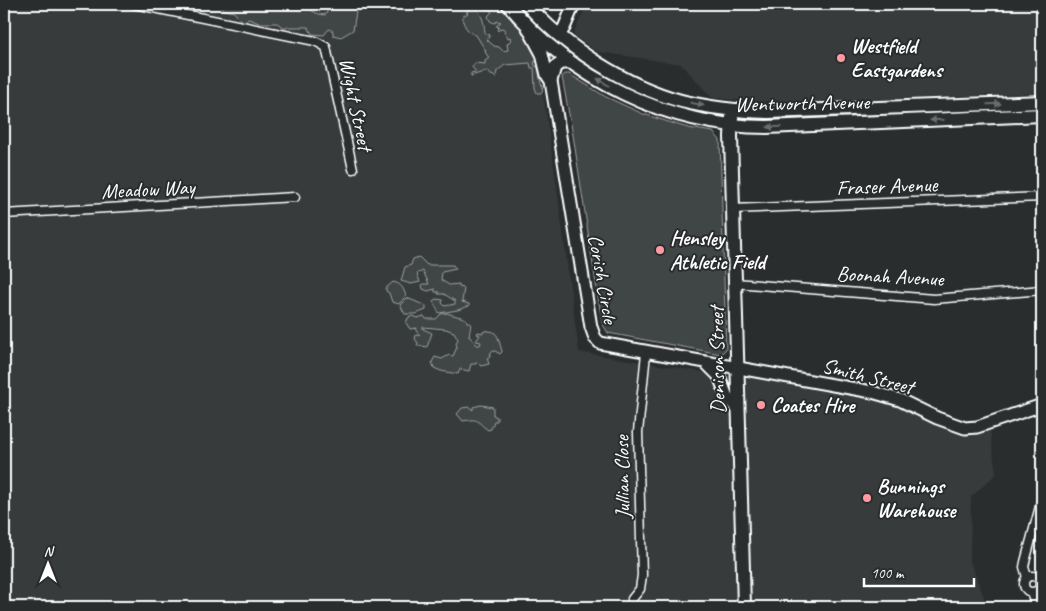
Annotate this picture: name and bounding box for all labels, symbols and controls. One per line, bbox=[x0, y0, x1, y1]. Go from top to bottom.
place label: Westfield Eastgardens bbox=[851, 33, 945, 83]
marker: Westfield Eastgardens bbox=[835, 52, 847, 64]
street label: Wight Street bbox=[334, 55, 379, 156]
one-way arrow bbox=[596, 78, 610, 87]
street label: Wentworth Avenue bbox=[735, 89, 870, 117]
one-way arrow bbox=[986, 100, 1002, 108]
one-way arrow bbox=[690, 101, 706, 109]
one-way arrow bbox=[929, 117, 945, 125]
one-way arrow bbox=[766, 123, 782, 131]
street label: Fraser Avenue bbox=[836, 171, 939, 201]
street label: Meadow Way bbox=[101, 173, 197, 204]
place label: Hensley Athletic Field bbox=[670, 225, 769, 275]
street label: Corish Circle bbox=[582, 233, 624, 328]
marker: Hensley Athletic Field bbox=[654, 244, 666, 256]
street label: Boonah Avenue bbox=[836, 260, 945, 292]
street label: Denison Street bbox=[703, 303, 731, 414]
street label: Smith Street bbox=[820, 352, 919, 401]
place label: Coates Hire bbox=[771, 392, 857, 418]
marker: Coates Hire bbox=[755, 399, 767, 411]
street label: Jullian Close bbox=[608, 434, 636, 520]
place label: Bunnings Warehouse bbox=[877, 473, 958, 523]
marker: Bunnings Warehouse bbox=[861, 492, 873, 504]
north arrow bbox=[22, 538, 72, 588]
text: N bbox=[44, 543, 55, 560]
scale bar bbox=[864, 556, 974, 588]
text: 100 m bbox=[871, 564, 905, 583]

